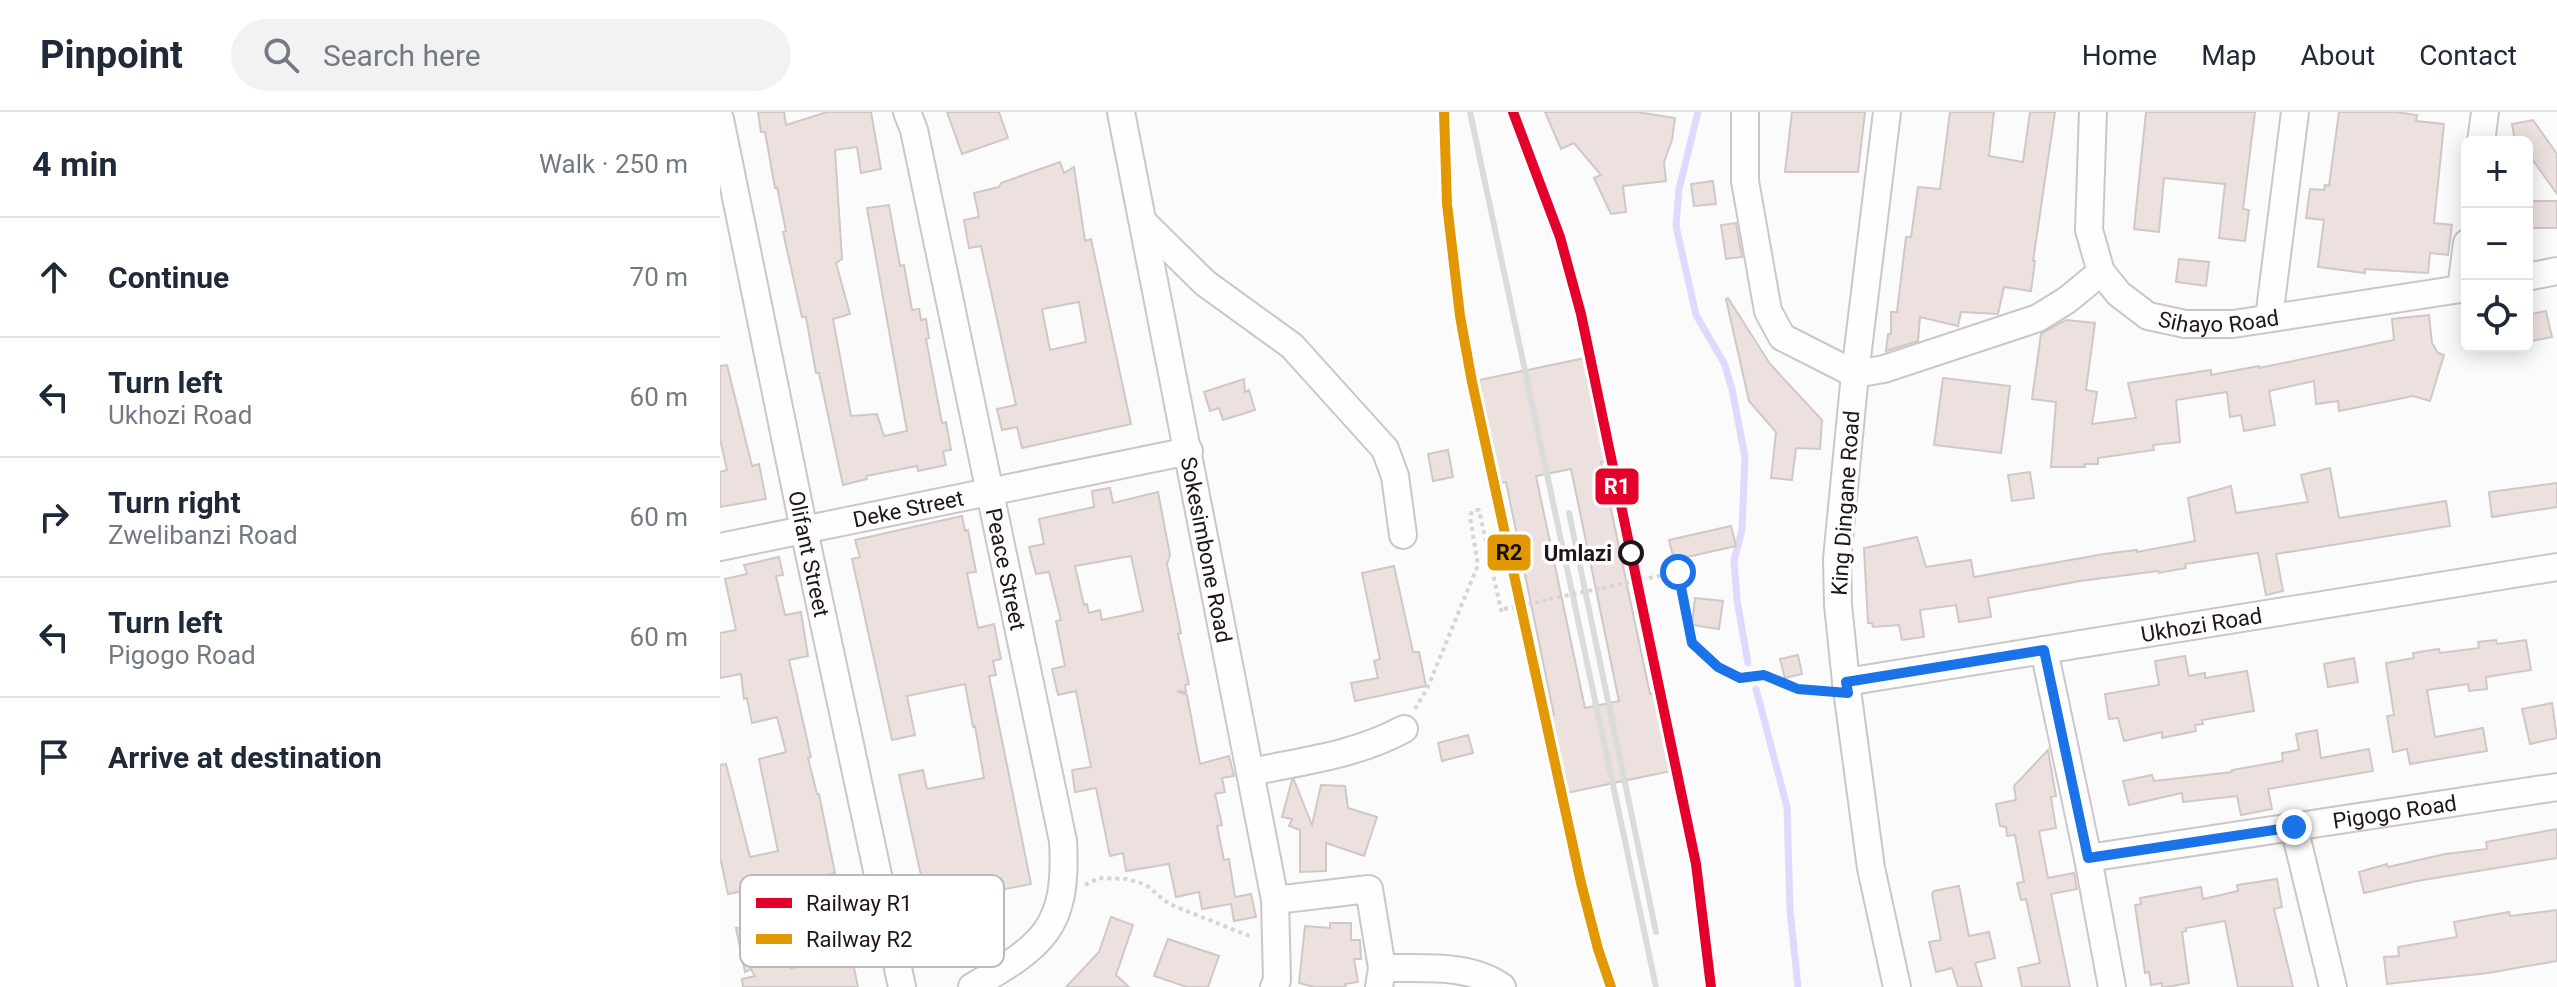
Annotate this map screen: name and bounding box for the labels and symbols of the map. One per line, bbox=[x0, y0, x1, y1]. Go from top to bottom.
street label: Sihayo Road bbox=[2156, 305, 2281, 338]
street label: King Dingane Road bbox=[1827, 410, 1864, 596]
street label: Sokesimbone Road bbox=[1176, 455, 1236, 645]
line badge: R1 bbox=[1594, 467, 1640, 506]
text: R1 bbox=[1604, 474, 1630, 499]
street label: Deke Street bbox=[851, 485, 966, 532]
street label: Olifant Street bbox=[783, 489, 834, 619]
street label: Peace Street bbox=[981, 506, 1031, 633]
line badge: R2 bbox=[1486, 533, 1532, 572]
text: R2 bbox=[1496, 540, 1522, 565]
place label: Umlazi bbox=[1544, 541, 1612, 566]
marker: Umlazi bbox=[1619, 541, 1643, 565]
route start bbox=[1660, 554, 1696, 590]
street label: Ukhozi Road bbox=[2139, 603, 2264, 647]
street label: Pigogo Road bbox=[2331, 790, 2458, 834]
route end bbox=[2276, 809, 2312, 845]
legend bbox=[740, 875, 1004, 967]
text: Railway R1 bbox=[806, 891, 912, 916]
text: Railway R2 bbox=[806, 927, 912, 952]

